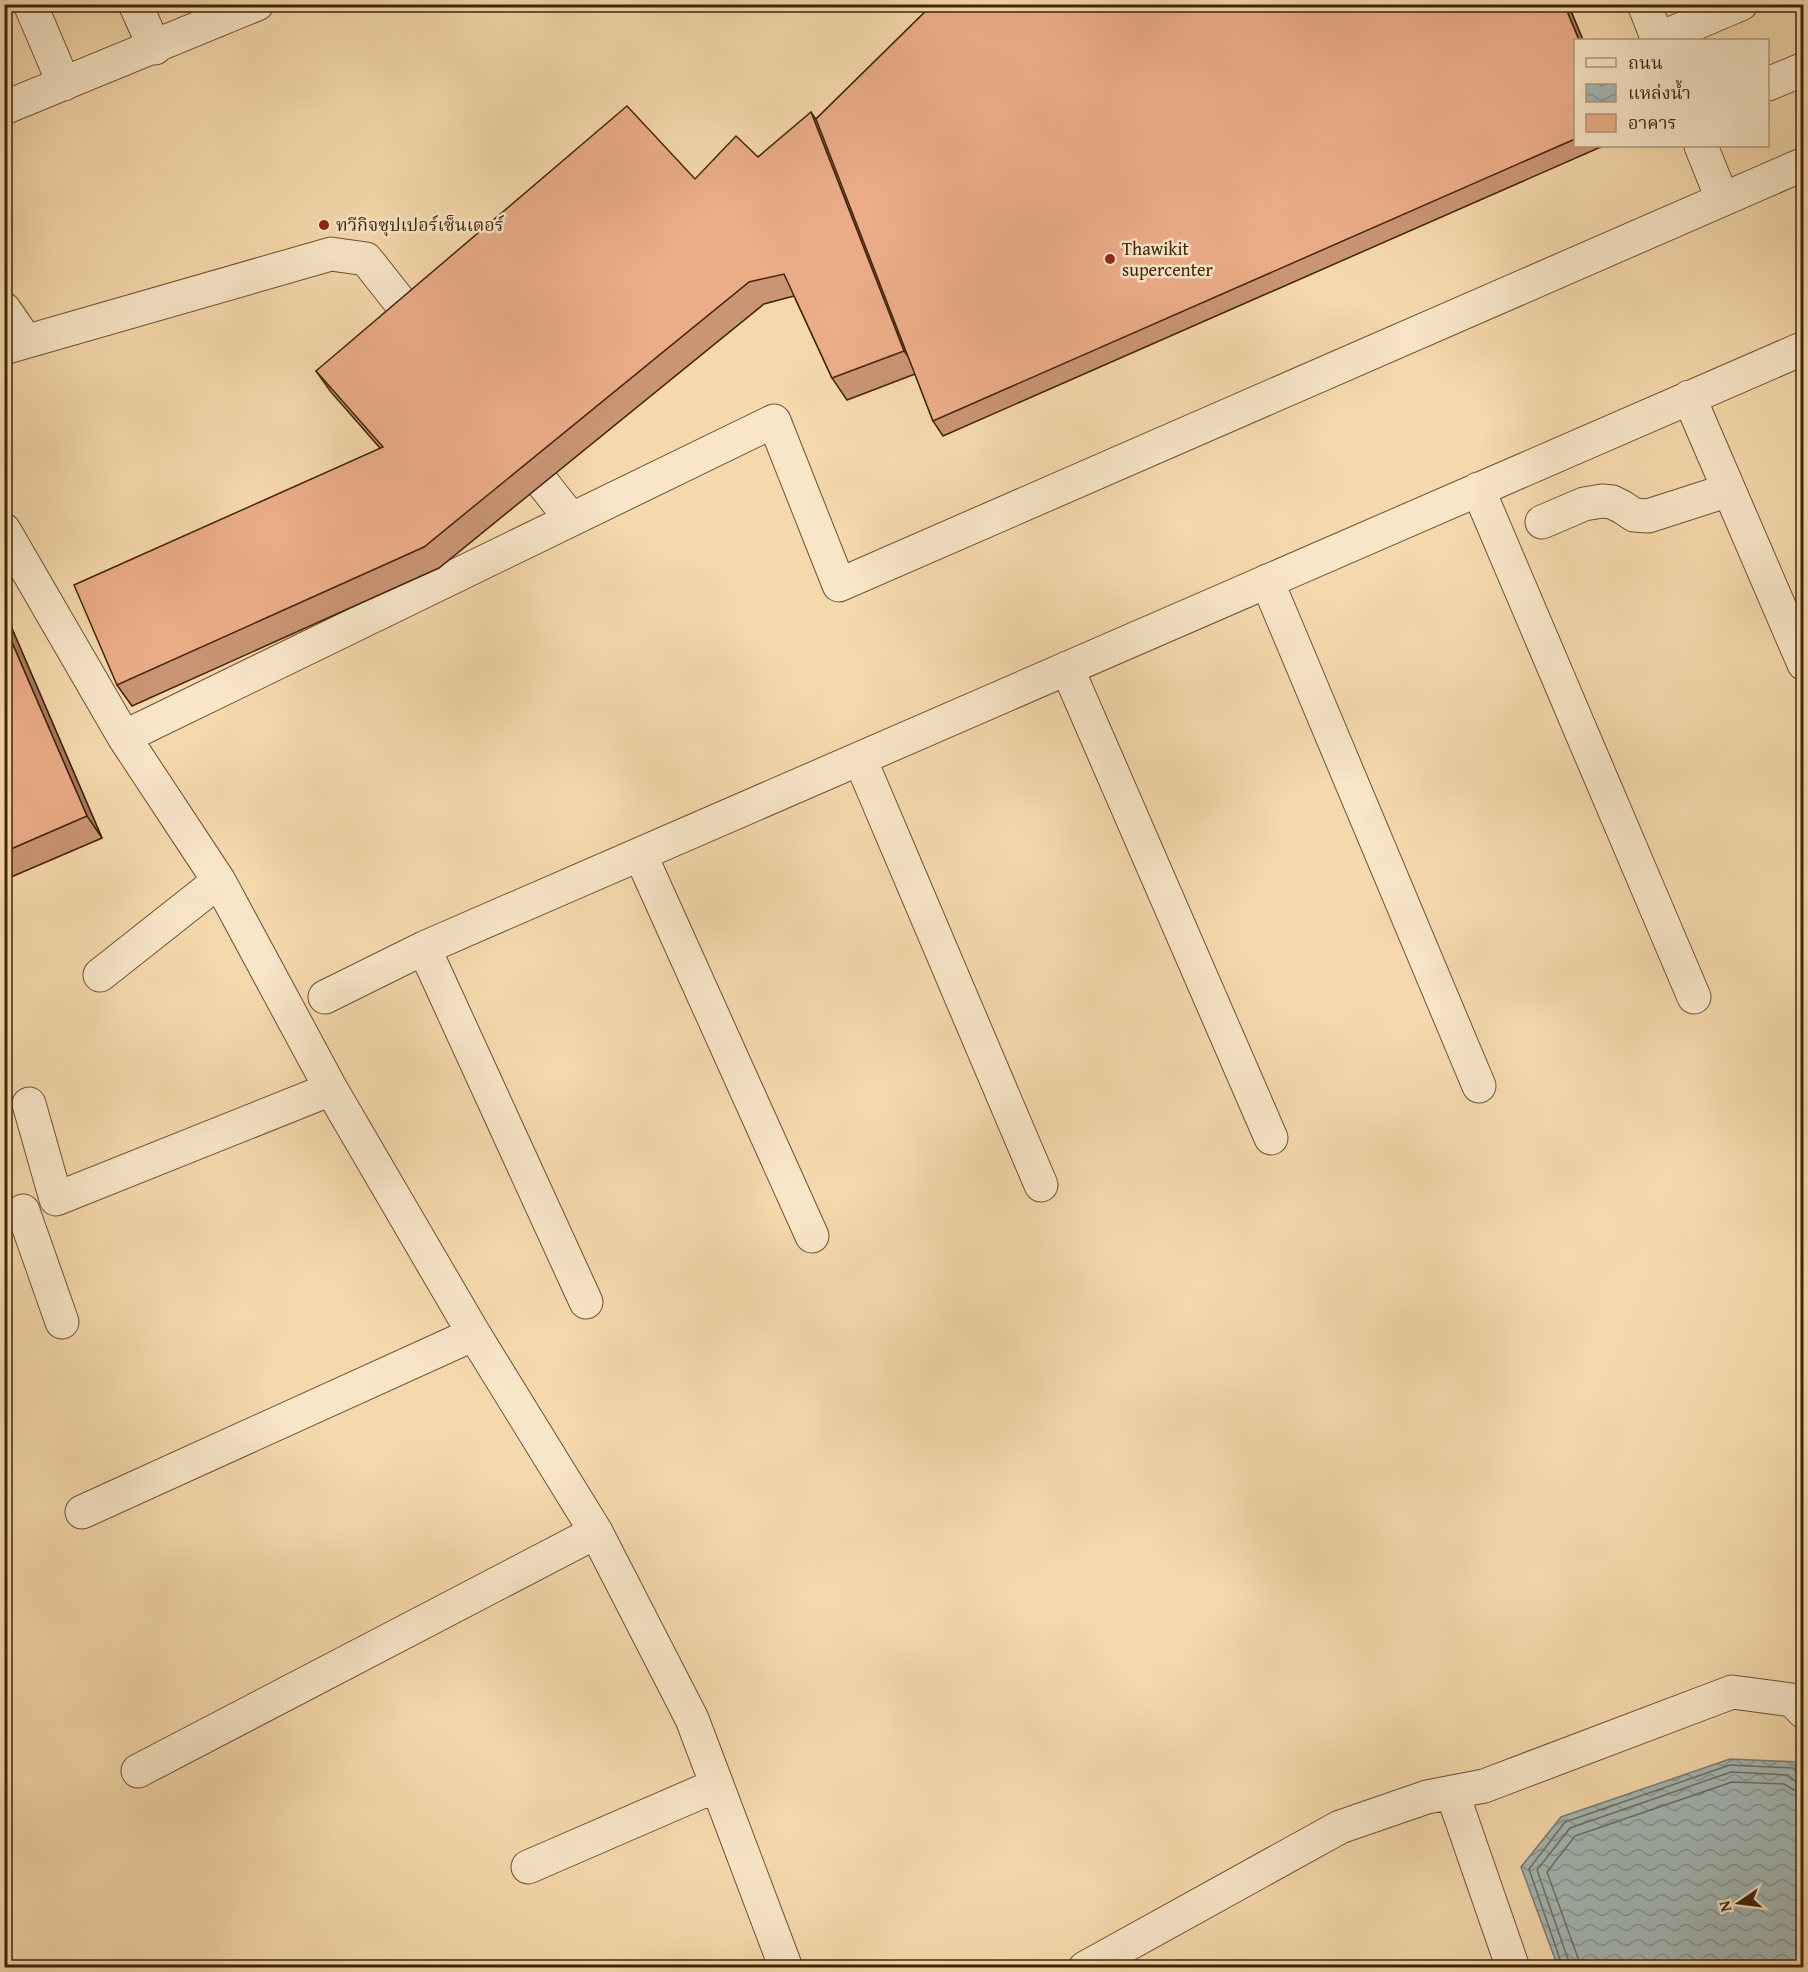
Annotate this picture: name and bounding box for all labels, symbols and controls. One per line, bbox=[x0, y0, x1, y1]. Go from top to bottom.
legend bbox=[1574, 39, 1769, 147]
text: ถนน bbox=[1628, 49, 1663, 76]
text: แหล่งน้ำ bbox=[1628, 79, 1691, 106]
text: อาคาร bbox=[1628, 109, 1677, 136]
place label: ทวีกิจซุปเปอร์เซ็นเตอร์ bbox=[336, 211, 505, 238]
marker: ทวีกิจซุปเปอร์เซ็นเตอร์ bbox=[317, 218, 331, 232]
place label: Thawikit supercenter bbox=[1122, 235, 1214, 283]
marker: Thawikit supercenter bbox=[1103, 252, 1117, 266]
north arrow bbox=[1709, 1873, 1769, 1933]
text: N bbox=[1711, 1898, 1737, 1915]

